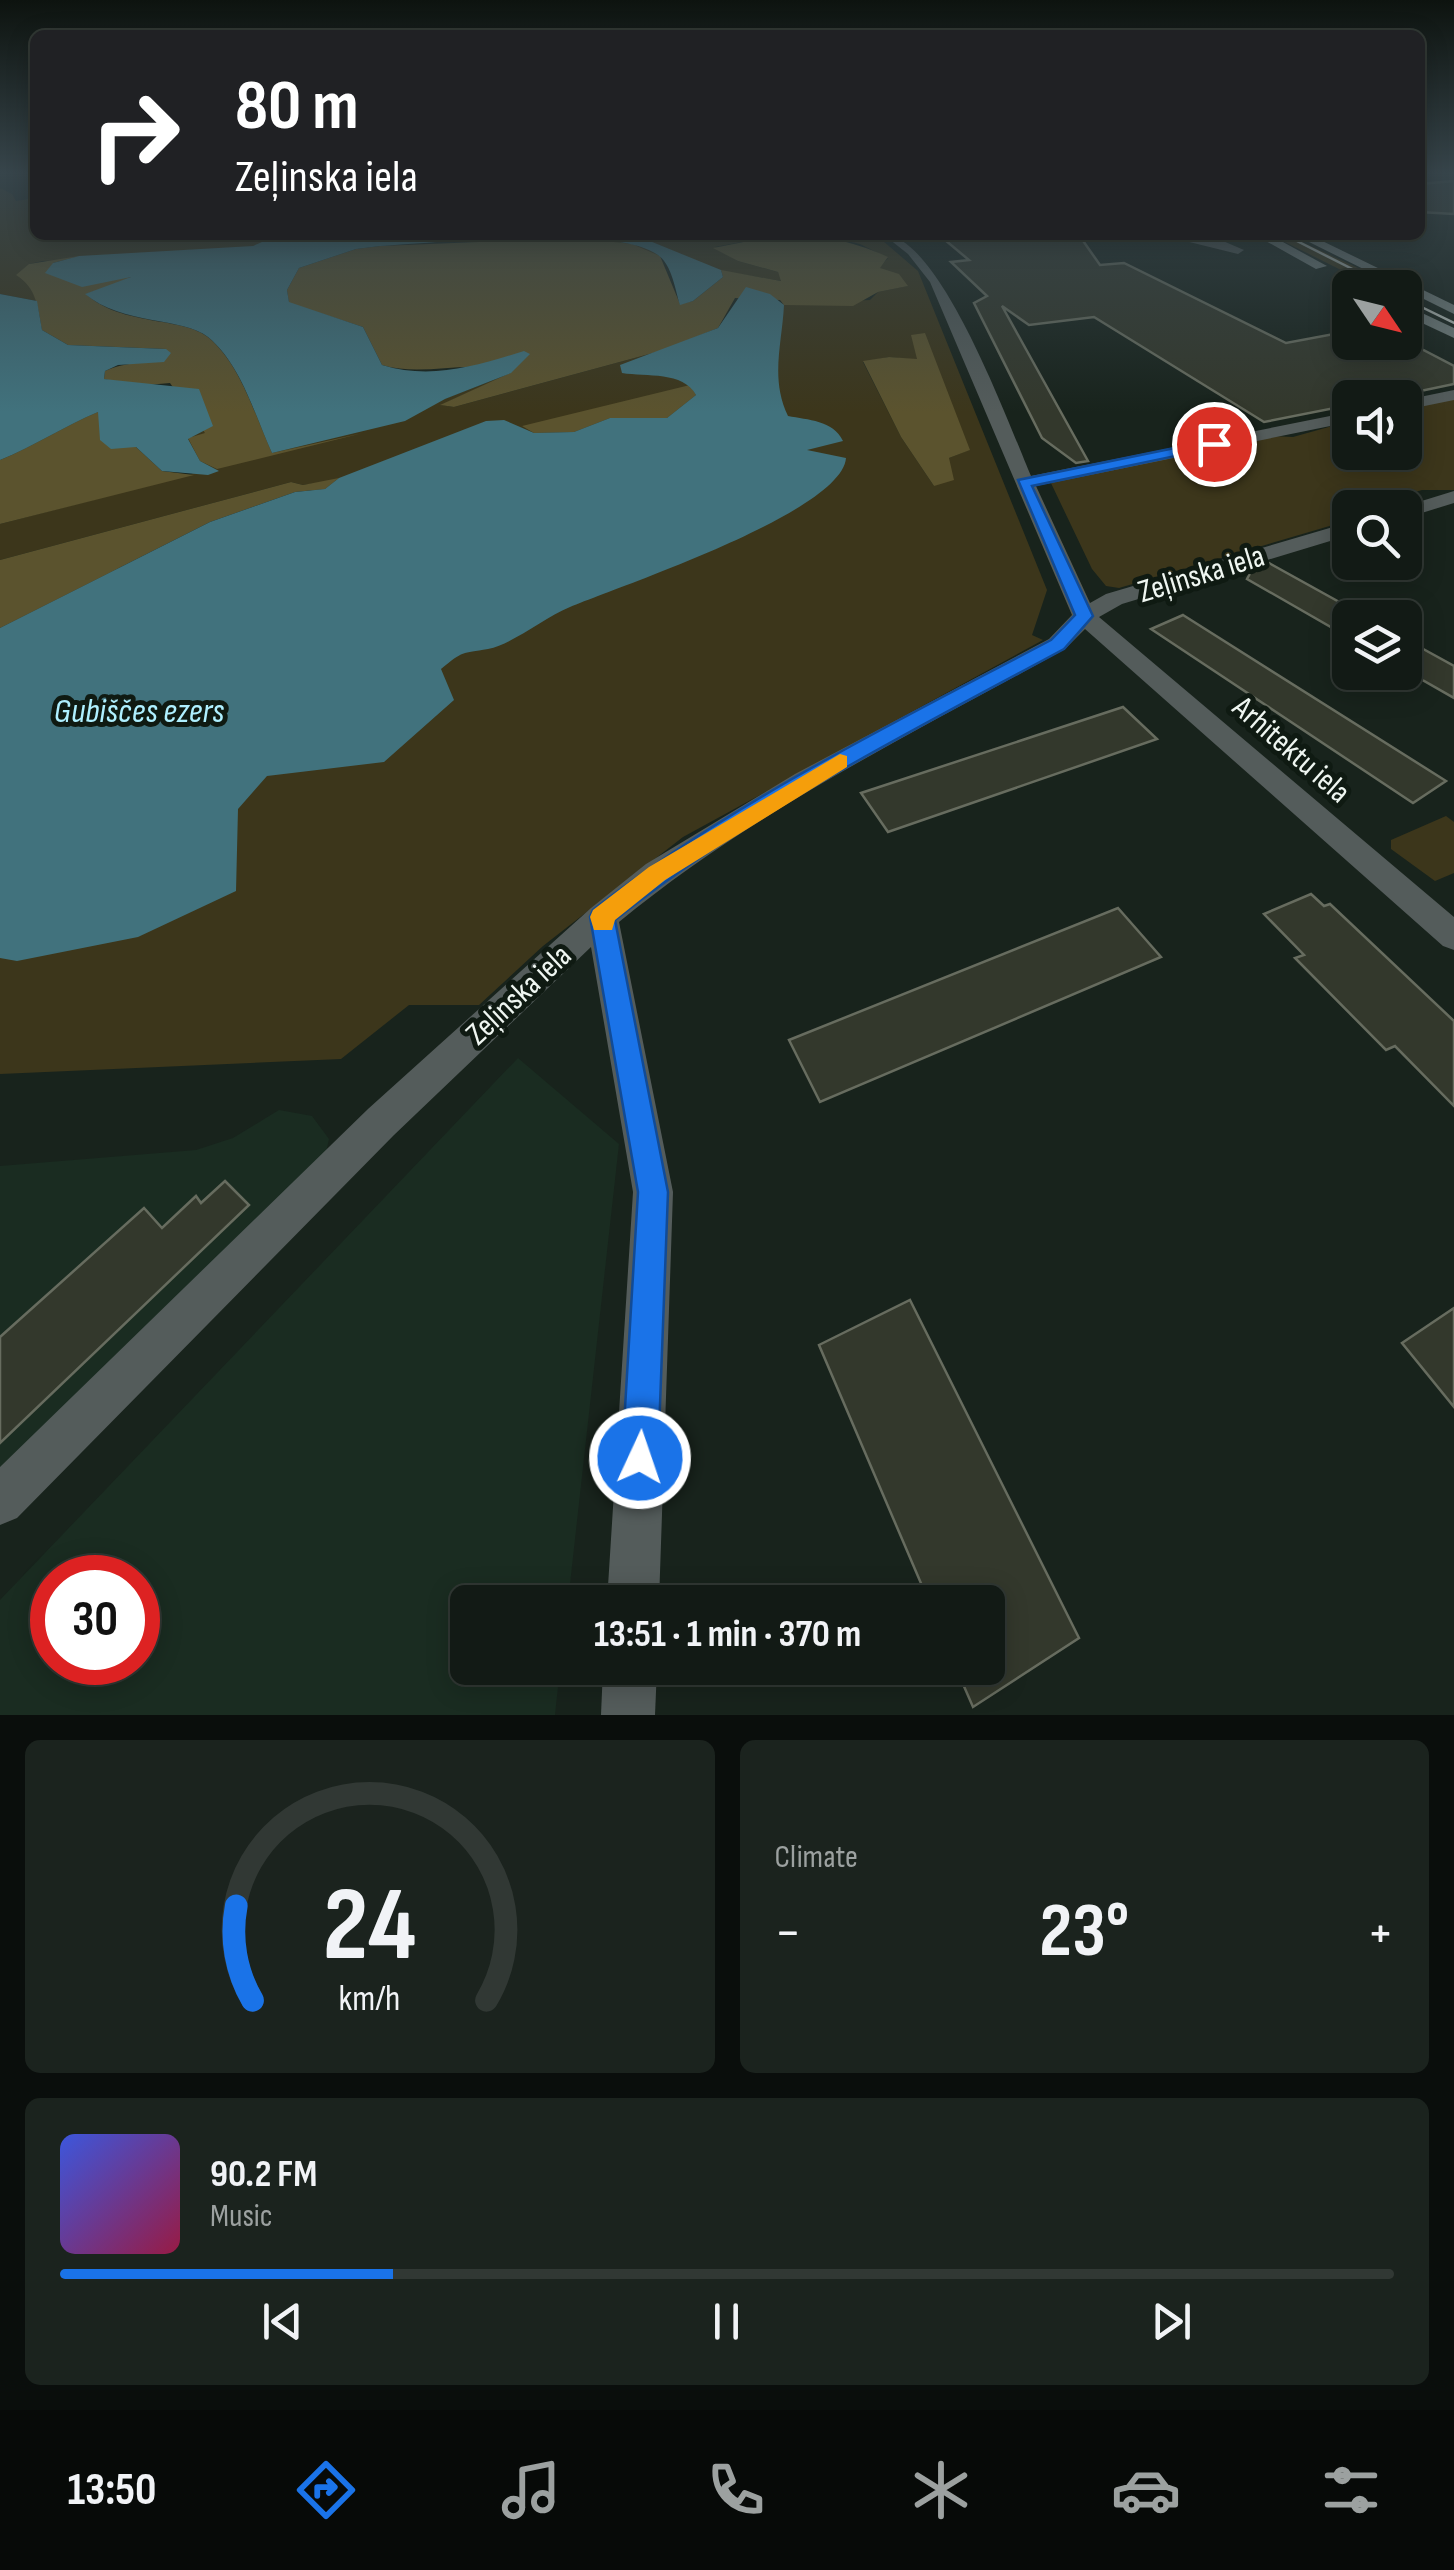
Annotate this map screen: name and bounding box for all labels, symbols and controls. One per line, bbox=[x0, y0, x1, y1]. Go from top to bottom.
text: 80 m bbox=[235, 65, 359, 149]
icon: right bbox=[70, 70, 200, 200]
text: Zeļinska iela bbox=[235, 150, 418, 205]
north arrow bbox=[1332, 270, 1422, 360]
map controls bbox=[1332, 270, 1422, 690]
button: sound bbox=[1332, 380, 1422, 470]
pin bbox=[1172, 402, 1257, 487]
icon: arrive bbox=[1187, 417, 1242, 472]
button: search bbox=[1332, 490, 1422, 580]
street label: Zeļinska iela bbox=[1134, 537, 1269, 612]
button: layers bbox=[1332, 600, 1422, 690]
street label: Arhitektu iela bbox=[1223, 688, 1358, 812]
water label: Gubiščes ezers bbox=[54, 690, 225, 733]
street label: Zeļinska iela bbox=[458, 937, 580, 1054]
position arrow bbox=[588, 1406, 692, 1510]
speed limit sign: 30 bbox=[30, 1555, 160, 1685]
text: 13:51 · 1 min · 370 m bbox=[594, 1612, 861, 1657]
text: Climate bbox=[775, 1838, 858, 1877]
text: 24 bbox=[323, 1864, 417, 1989]
text: 23° bbox=[1039, 1887, 1129, 1978]
text: − bbox=[775, 1900, 801, 1967]
text: + bbox=[1367, 1900, 1394, 1967]
text: km/h bbox=[339, 1978, 401, 2021]
text: 90.2 FM bbox=[210, 2152, 317, 2197]
text: Music bbox=[210, 2197, 273, 2236]
icon: previous bbox=[255, 2294, 310, 2349]
icon: pause bbox=[699, 2294, 754, 2349]
icon: next bbox=[1144, 2294, 1199, 2349]
icon: directions bbox=[291, 2455, 361, 2525]
icon: music bbox=[496, 2455, 566, 2525]
icon: phone bbox=[701, 2455, 771, 2525]
icon: climate bbox=[906, 2455, 976, 2525]
icon: car bbox=[1111, 2455, 1181, 2525]
icon: filters bbox=[1316, 2455, 1386, 2525]
text: 13:50 bbox=[67, 2463, 157, 2518]

